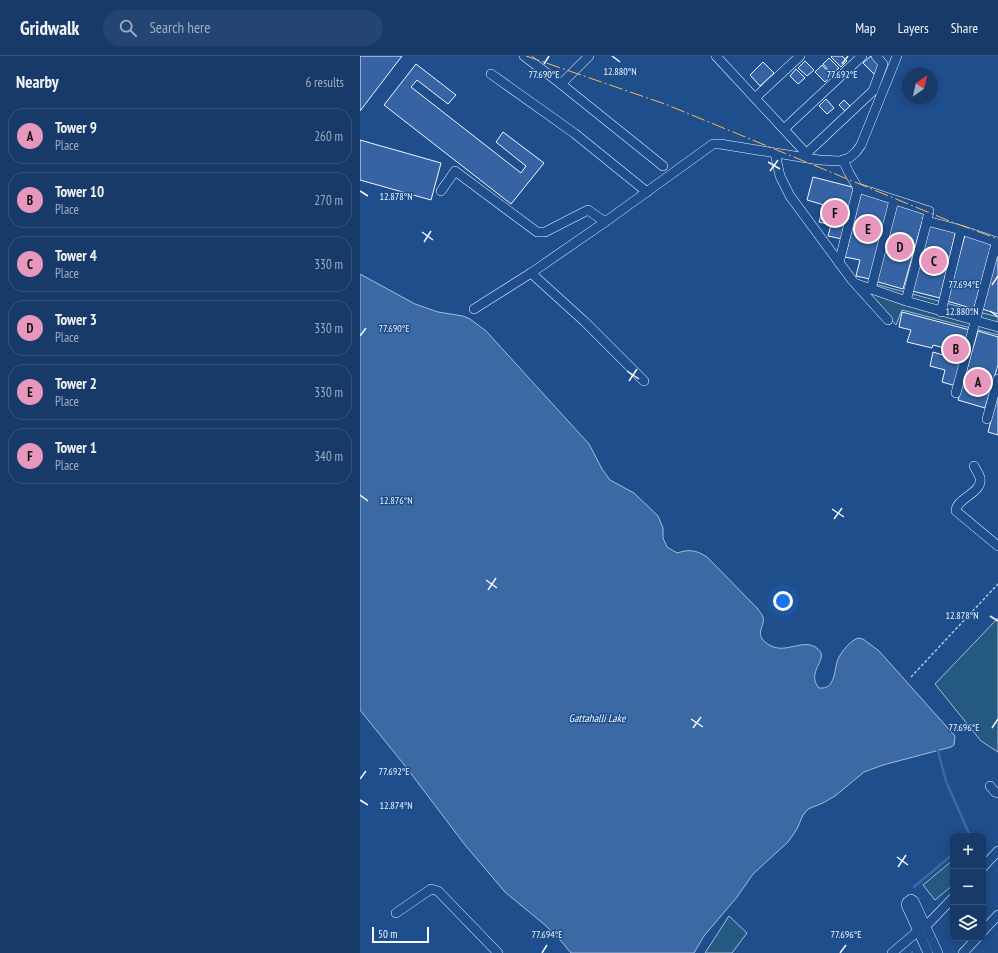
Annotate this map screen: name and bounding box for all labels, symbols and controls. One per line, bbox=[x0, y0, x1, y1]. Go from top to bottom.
search box bbox=[103, 10, 383, 46]
text: Gridwalk bbox=[20, 16, 79, 40]
icon: search bbox=[117, 17, 139, 39]
text: Search here bbox=[149, 18, 210, 37]
text: Map bbox=[855, 19, 876, 37]
text: Layers bbox=[898, 19, 929, 37]
text: Share bbox=[951, 19, 978, 37]
text: 12.880°N bbox=[603, 65, 637, 78]
text: 77.690°E bbox=[528, 68, 560, 81]
text: 77.692°E bbox=[826, 68, 858, 81]
north arrow bbox=[902, 68, 938, 104]
text: Nearby bbox=[16, 71, 59, 93]
text: 6 results bbox=[305, 74, 344, 91]
text: Tower 9 bbox=[55, 118, 97, 137]
text: A bbox=[27, 128, 33, 145]
text: 260 m bbox=[314, 128, 343, 145]
text: Place bbox=[55, 137, 79, 154]
text: Tower 10 bbox=[55, 182, 104, 201]
text: 12.878°N bbox=[379, 190, 413, 203]
text: B bbox=[27, 192, 33, 209]
text: 270 m bbox=[314, 192, 343, 209]
pin: F bbox=[822, 198, 848, 228]
text: Place bbox=[55, 201, 79, 218]
pin: E bbox=[855, 214, 881, 244]
pin: D bbox=[887, 232, 913, 262]
text: Tower 4 bbox=[55, 246, 97, 265]
pin: C bbox=[921, 246, 947, 276]
text: C bbox=[27, 256, 33, 273]
text: 330 m bbox=[314, 256, 343, 273]
text: Place bbox=[55, 265, 79, 282]
text: 77.694°E bbox=[948, 278, 980, 291]
text: 12.880°N bbox=[945, 305, 979, 318]
text: Tower 3 bbox=[55, 310, 97, 329]
text: D bbox=[27, 320, 33, 337]
text: 330 m bbox=[314, 320, 343, 337]
text: 77.690°E bbox=[378, 322, 410, 335]
text: Place bbox=[55, 329, 79, 346]
pin: B bbox=[943, 334, 969, 364]
pin: A bbox=[965, 367, 991, 397]
text: Tower 2 bbox=[55, 374, 97, 393]
text: E bbox=[27, 384, 33, 401]
text: 330 m bbox=[314, 384, 343, 401]
text: Place bbox=[55, 393, 79, 410]
text: Tower 1 bbox=[55, 438, 97, 457]
text: F bbox=[27, 448, 33, 465]
text: 340 m bbox=[314, 448, 343, 465]
text: Place bbox=[55, 457, 79, 474]
text: 12.876°N bbox=[379, 494, 413, 507]
your location bbox=[773, 591, 793, 611]
text: 12.878°N bbox=[945, 609, 979, 622]
water label: Gattahalli Lake bbox=[569, 711, 627, 725]
text: 77.696°E bbox=[948, 721, 980, 734]
text: 77.692°E bbox=[378, 765, 410, 778]
text: 12.874°N bbox=[379, 799, 413, 812]
map controls bbox=[950, 833, 986, 941]
button: + bbox=[950, 833, 986, 869]
button: − bbox=[950, 869, 986, 905]
button: layers bbox=[950, 905, 986, 941]
scale bar bbox=[372, 925, 429, 944]
text: 50 m bbox=[378, 927, 397, 941]
text: 77.694°E bbox=[531, 928, 563, 941]
text: 77.696°E bbox=[830, 928, 862, 941]

